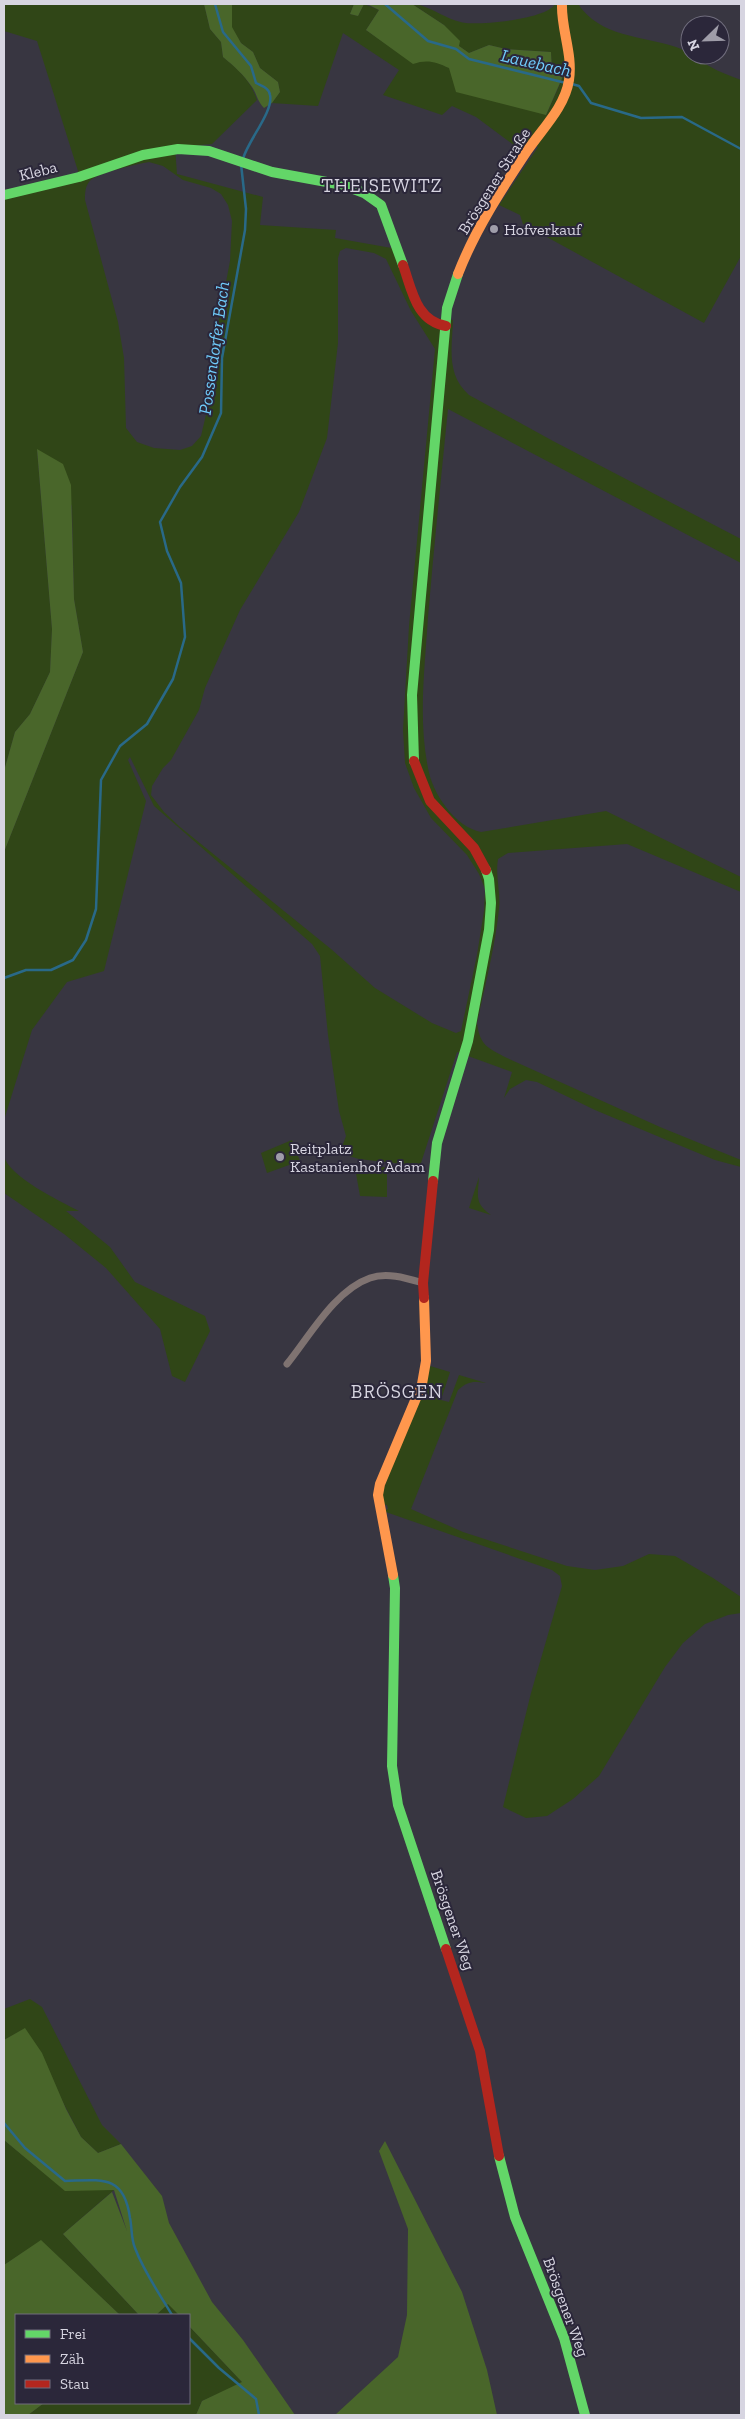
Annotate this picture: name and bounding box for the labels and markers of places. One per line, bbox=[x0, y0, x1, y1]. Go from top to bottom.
place label: Hofverkauf bbox=[504, 220, 583, 239]
marker: Hofverkauf bbox=[488, 223, 500, 235]
place label: Reitplatz Kastanienhof Adam bbox=[290, 1139, 425, 1176]
marker: Reitplatz Kastanienhof Adam bbox=[274, 1151, 286, 1163]

